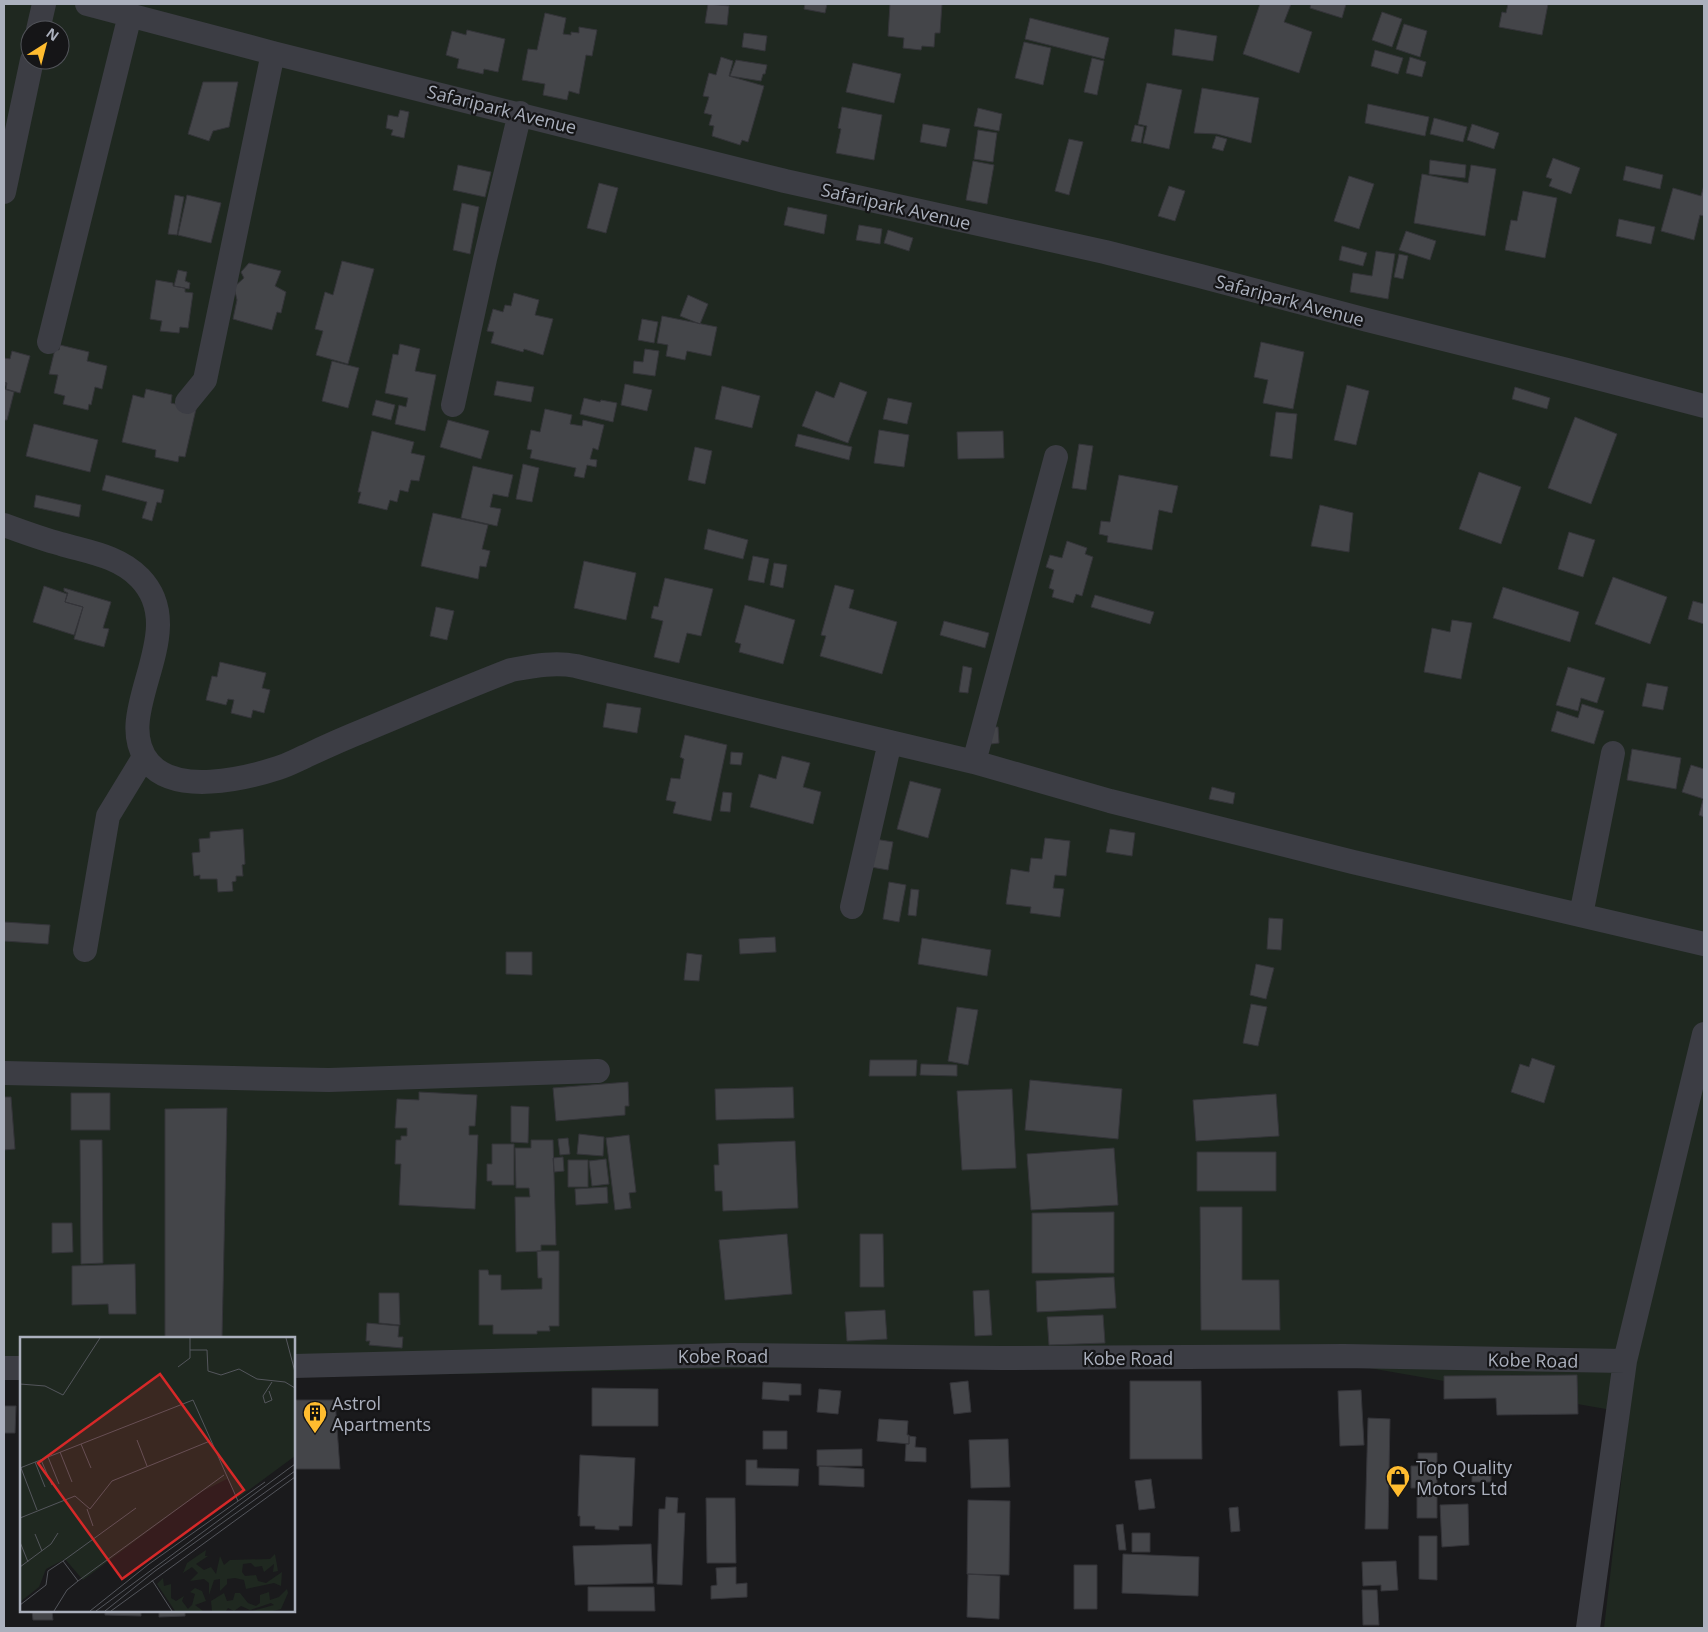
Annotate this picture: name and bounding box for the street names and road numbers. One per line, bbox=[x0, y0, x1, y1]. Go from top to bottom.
street label: Safaripark Avenue bbox=[425, 79, 579, 139]
street label: Safaripark Avenue bbox=[819, 177, 973, 235]
street label: Safaripark Avenue bbox=[1213, 269, 1367, 331]
street label: Kobe Road bbox=[678, 1344, 768, 1368]
street label: Kobe Road bbox=[1083, 1346, 1173, 1370]
street label: Kobe Road bbox=[1487, 1347, 1579, 1373]

